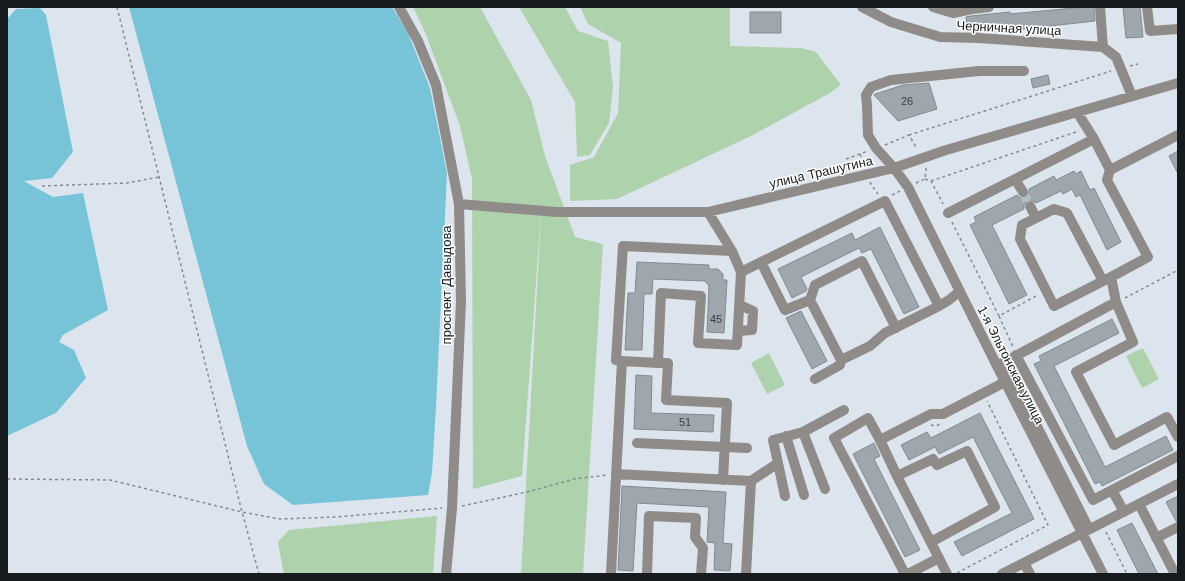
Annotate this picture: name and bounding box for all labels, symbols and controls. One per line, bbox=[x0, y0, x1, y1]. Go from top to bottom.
street label: Черничная улица bbox=[956, 18, 1063, 38]
house number: 26 bbox=[901, 95, 913, 107]
street label: улица Трашутина bbox=[768, 153, 875, 191]
street label: проспект Давыдова bbox=[439, 225, 454, 344]
street label: 1-я Эльтонская улица bbox=[975, 303, 1048, 427]
house number: 45 bbox=[710, 313, 722, 325]
house number: 51 bbox=[679, 416, 691, 428]

